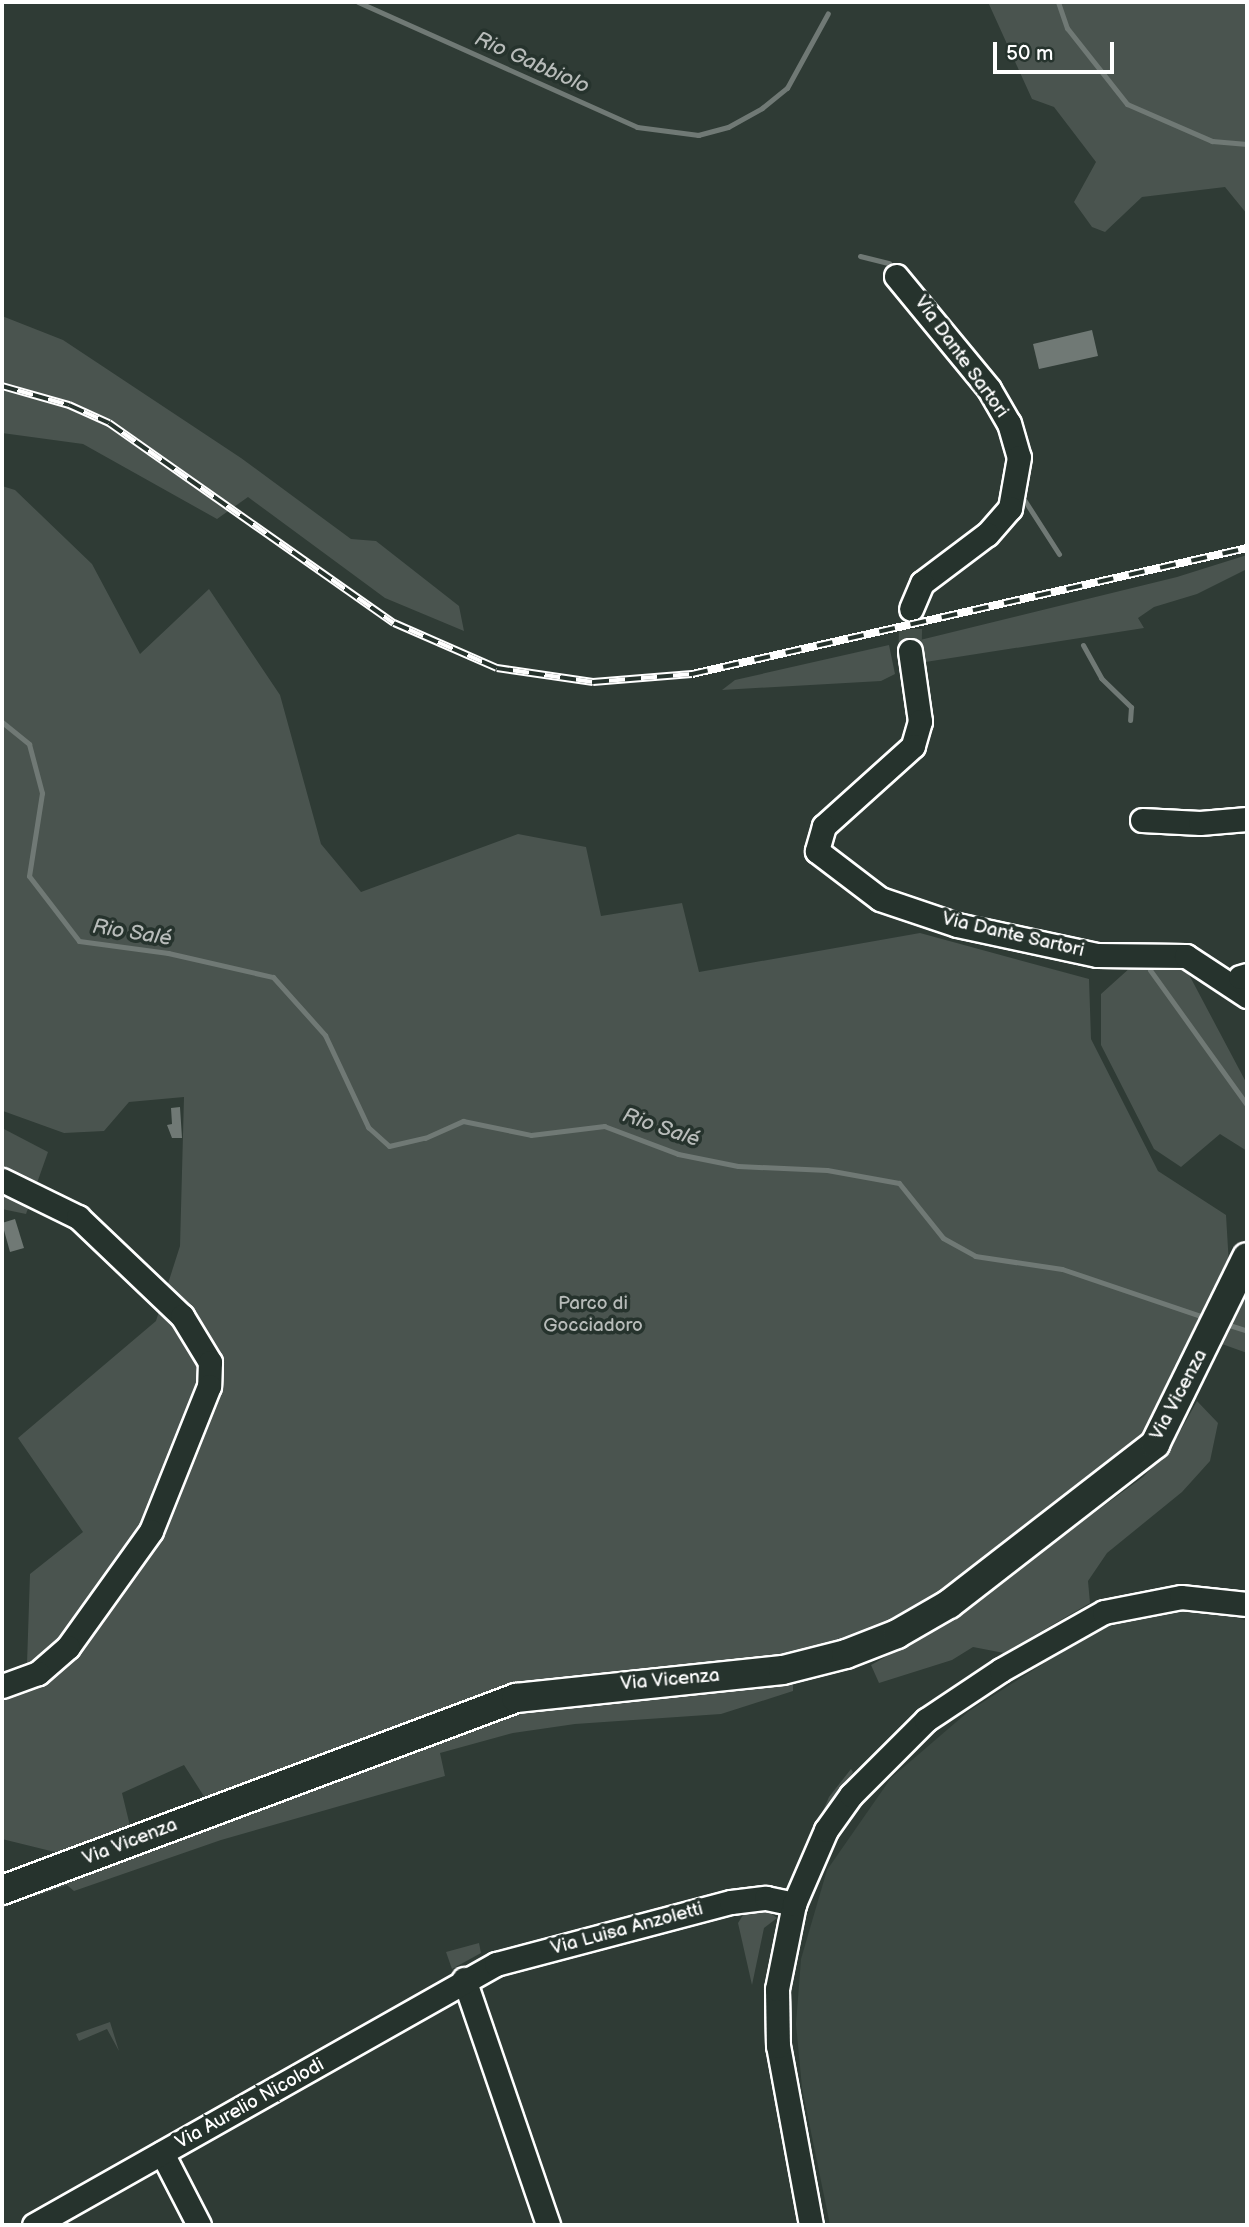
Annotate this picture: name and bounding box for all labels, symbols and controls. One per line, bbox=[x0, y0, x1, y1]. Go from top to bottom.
water label: Rio Gabbiolo bbox=[471, 27, 593, 99]
scale bar bbox=[997, 28, 1118, 72]
text: 50 m bbox=[1006, 41, 1053, 66]
street label: Via Dante Sartori bbox=[909, 291, 1013, 423]
street label: Via Dante Sartori bbox=[940, 908, 1086, 962]
water label: Rio Salé bbox=[90, 914, 174, 952]
water label: Rio Salé bbox=[619, 1103, 703, 1153]
park label: Parco di Gocciadoro bbox=[543, 1293, 643, 1337]
street label: Via Vicenza bbox=[1145, 1346, 1213, 1444]
street label: Via Vicenza bbox=[619, 1664, 721, 1696]
street label: Via Vicenza bbox=[79, 1813, 181, 1871]
street label: Via Luisa Anzoletti bbox=[548, 1898, 706, 1960]
street label: Via Aurelio Nicolodi bbox=[172, 2054, 328, 2154]

